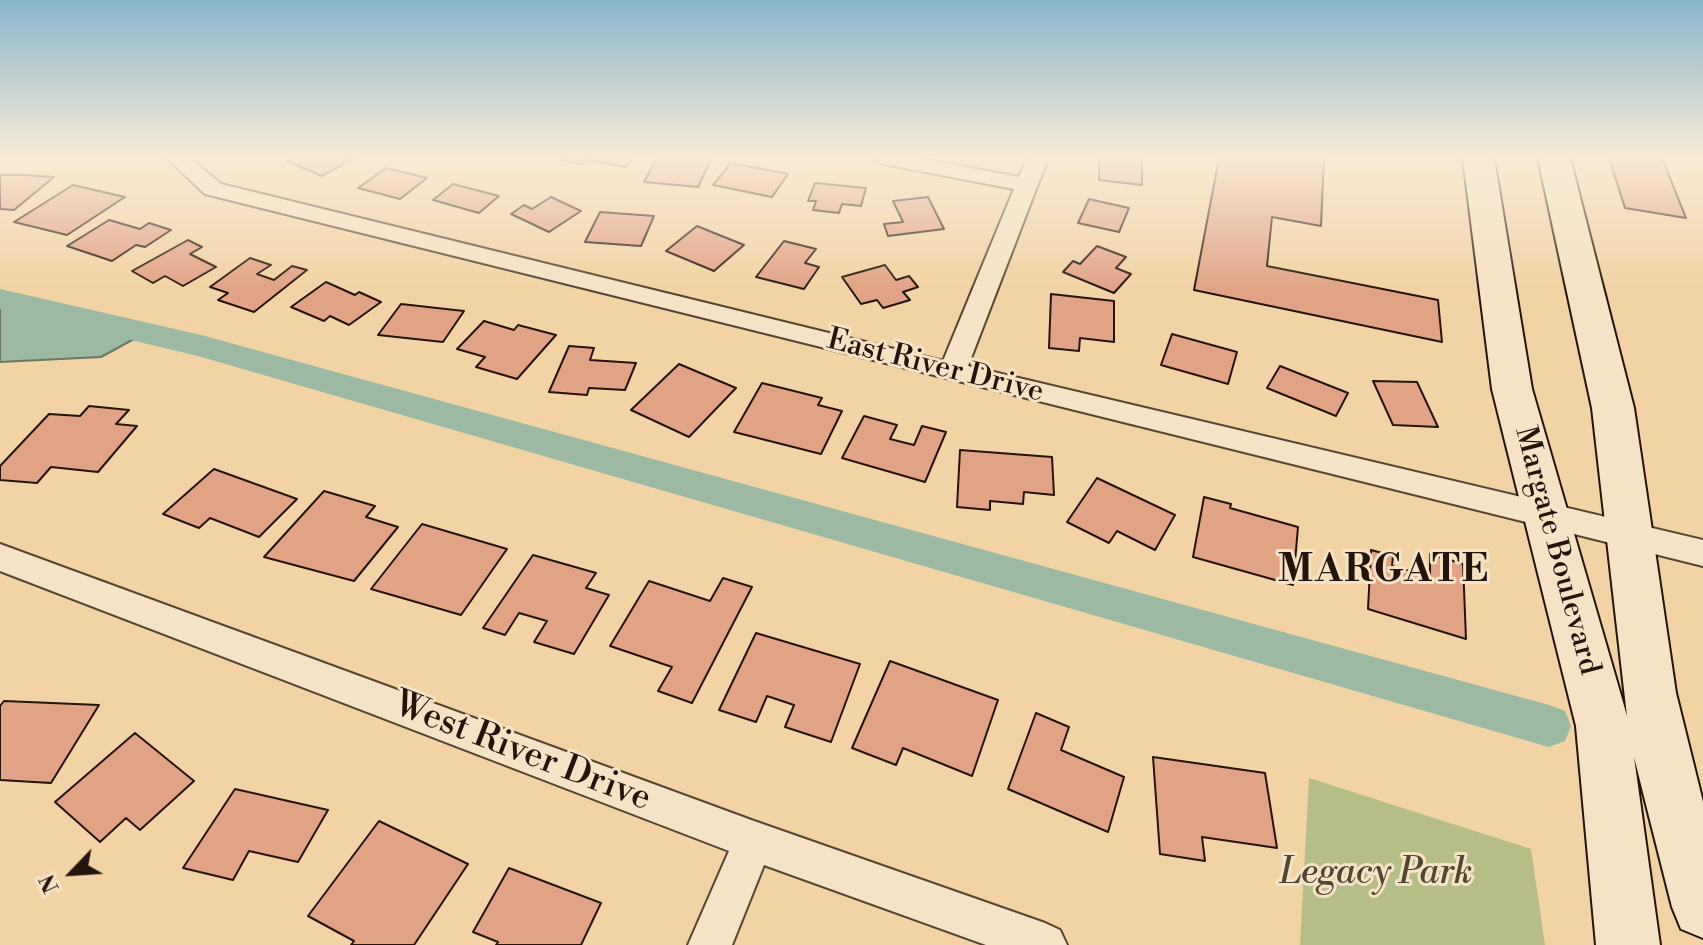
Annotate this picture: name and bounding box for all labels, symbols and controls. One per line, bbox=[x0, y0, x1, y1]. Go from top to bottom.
street label: East River Drive bbox=[823, 323, 1047, 411]
street label: Margate Boulevard bbox=[1506, 423, 1606, 679]
district label: MARGATE bbox=[1278, 549, 1490, 595]
street label: West River Drive bbox=[387, 684, 657, 822]
north arrow bbox=[32, 833, 112, 913]
park label: Legacy Park bbox=[1280, 852, 1472, 896]
text: N bbox=[34, 870, 66, 897]

